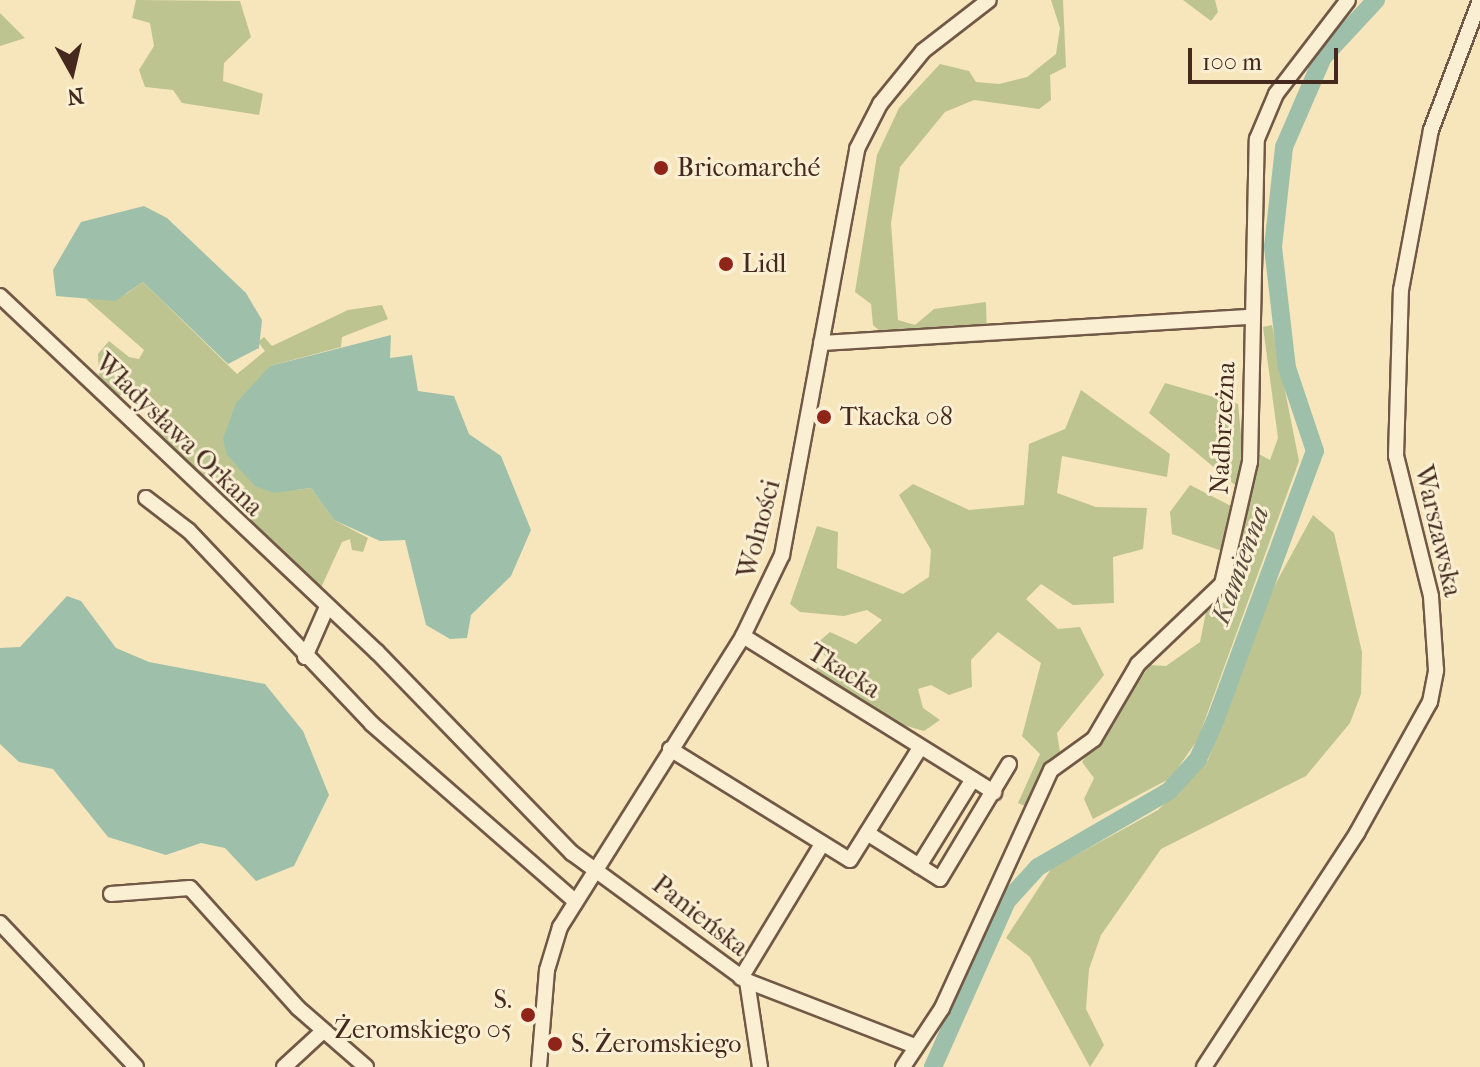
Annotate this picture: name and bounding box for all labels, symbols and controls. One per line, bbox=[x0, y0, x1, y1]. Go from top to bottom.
north arrow bbox=[32, 32, 112, 112]
scale bar bbox=[1192, 32, 1342, 82]
text: 100 m bbox=[1202, 48, 1262, 76]
text: N bbox=[65, 82, 85, 110]
place label: Bricomarché bbox=[677, 152, 820, 184]
marker: Bricomarché bbox=[652, 159, 670, 177]
place label: Lidl bbox=[742, 248, 786, 280]
marker: Lidl bbox=[717, 255, 735, 273]
street label: Władysława Orkana bbox=[89, 347, 269, 523]
street label: Nadbrzeżna bbox=[1204, 361, 1242, 495]
place label: Tkacka 08 bbox=[840, 401, 953, 433]
marker: Tkacka 08 bbox=[815, 408, 833, 426]
street label: Warszawska bbox=[1408, 462, 1468, 600]
street label: Wolności bbox=[731, 476, 787, 582]
water label: Kamienna bbox=[1203, 502, 1277, 628]
street label: Tkacka bbox=[802, 637, 886, 705]
street label: Panieńska bbox=[646, 869, 754, 963]
place label: S. Żeromskiego 05 bbox=[334, 984, 512, 1046]
marker: S. Żeromskiego 05 bbox=[519, 1006, 537, 1024]
place label: S. Żeromskiego bbox=[571, 1028, 741, 1060]
marker: S. Żeromskiego bbox=[546, 1035, 564, 1053]

